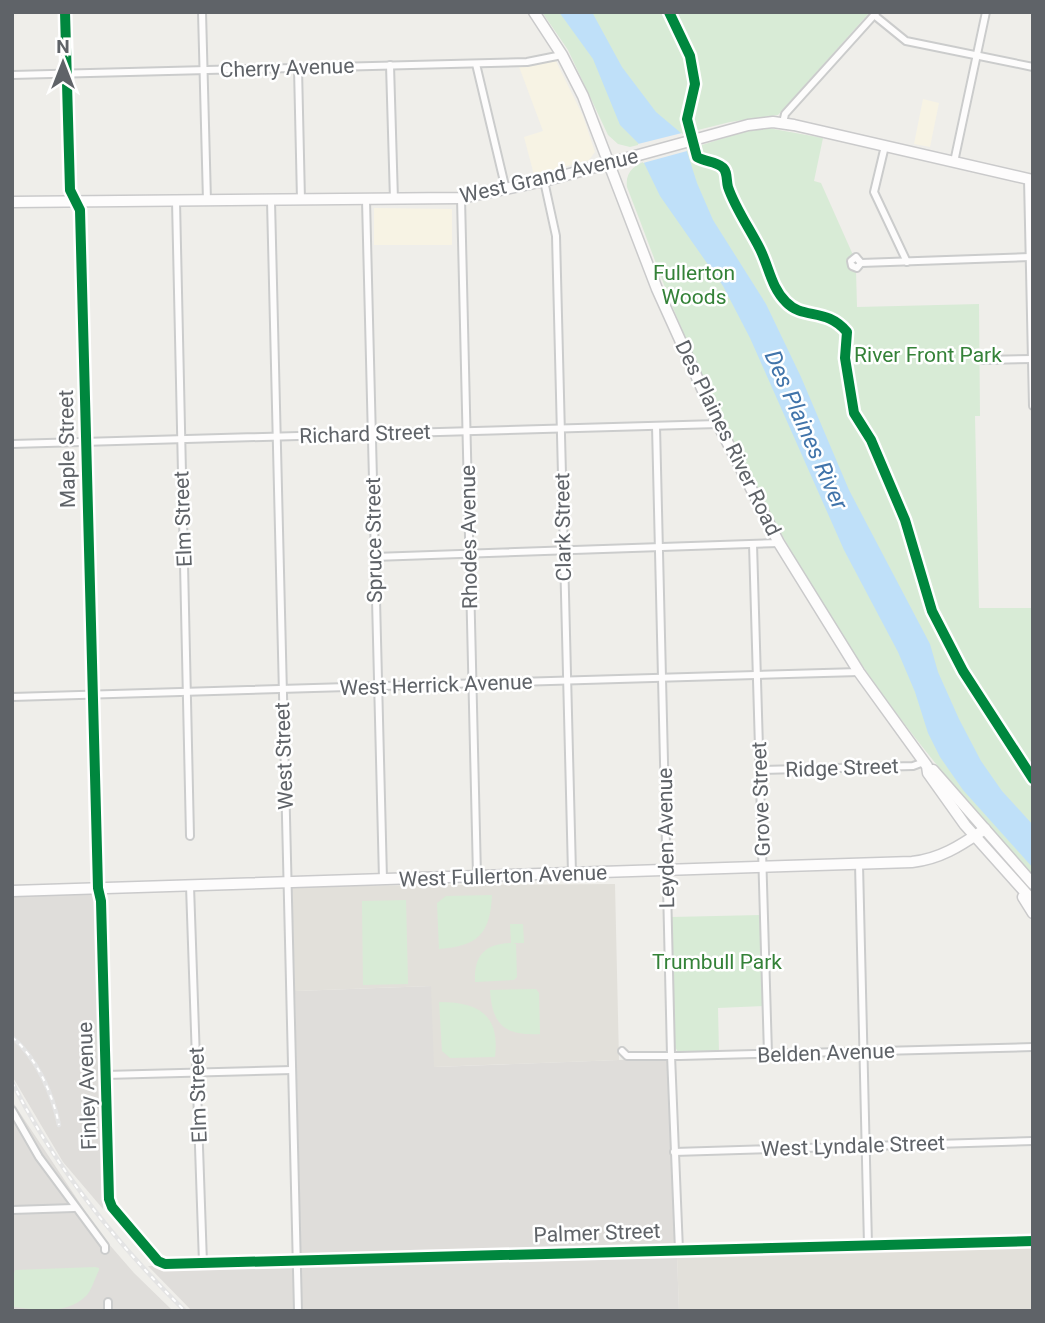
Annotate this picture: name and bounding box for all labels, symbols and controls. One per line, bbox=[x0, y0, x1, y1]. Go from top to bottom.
north arrow bbox=[28, 28, 98, 98]
text: N bbox=[56, 35, 70, 58]
street label: Cherry Avenue bbox=[219, 54, 355, 82]
street label: West Grand Avenue bbox=[458, 144, 640, 208]
park label: Fullerton Woods bbox=[653, 261, 735, 309]
street label: Des Plaines River Road bbox=[670, 336, 786, 540]
park label: River Front Park bbox=[854, 343, 1002, 367]
water label: Des Plaines River bbox=[759, 346, 854, 515]
street label: Maple Street bbox=[54, 389, 80, 508]
street label: Richard Street bbox=[299, 420, 431, 448]
street label: Rhodes Avenue bbox=[456, 465, 482, 609]
street label: Elm Street bbox=[169, 470, 197, 567]
street label: Clark Street bbox=[550, 472, 576, 581]
street label: Spruce Street bbox=[361, 477, 387, 603]
street label: West Herrick Avenue bbox=[339, 670, 533, 700]
street label: West Street bbox=[270, 702, 298, 810]
street label: Grove Street bbox=[747, 741, 775, 857]
street label: Ridge Street bbox=[785, 754, 899, 782]
street label: Leyden Avenue bbox=[653, 768, 679, 908]
street label: West Fullerton Avenue bbox=[398, 860, 608, 892]
park label: Trumbull Park bbox=[652, 950, 782, 974]
street label: Finley Avenue bbox=[73, 1021, 101, 1151]
street label: Belden Avenue bbox=[757, 1039, 895, 1067]
street label: Elm Street bbox=[184, 1046, 212, 1143]
street label: West Lyndale Street bbox=[761, 1131, 945, 1161]
street label: Palmer Street bbox=[533, 1219, 661, 1247]

